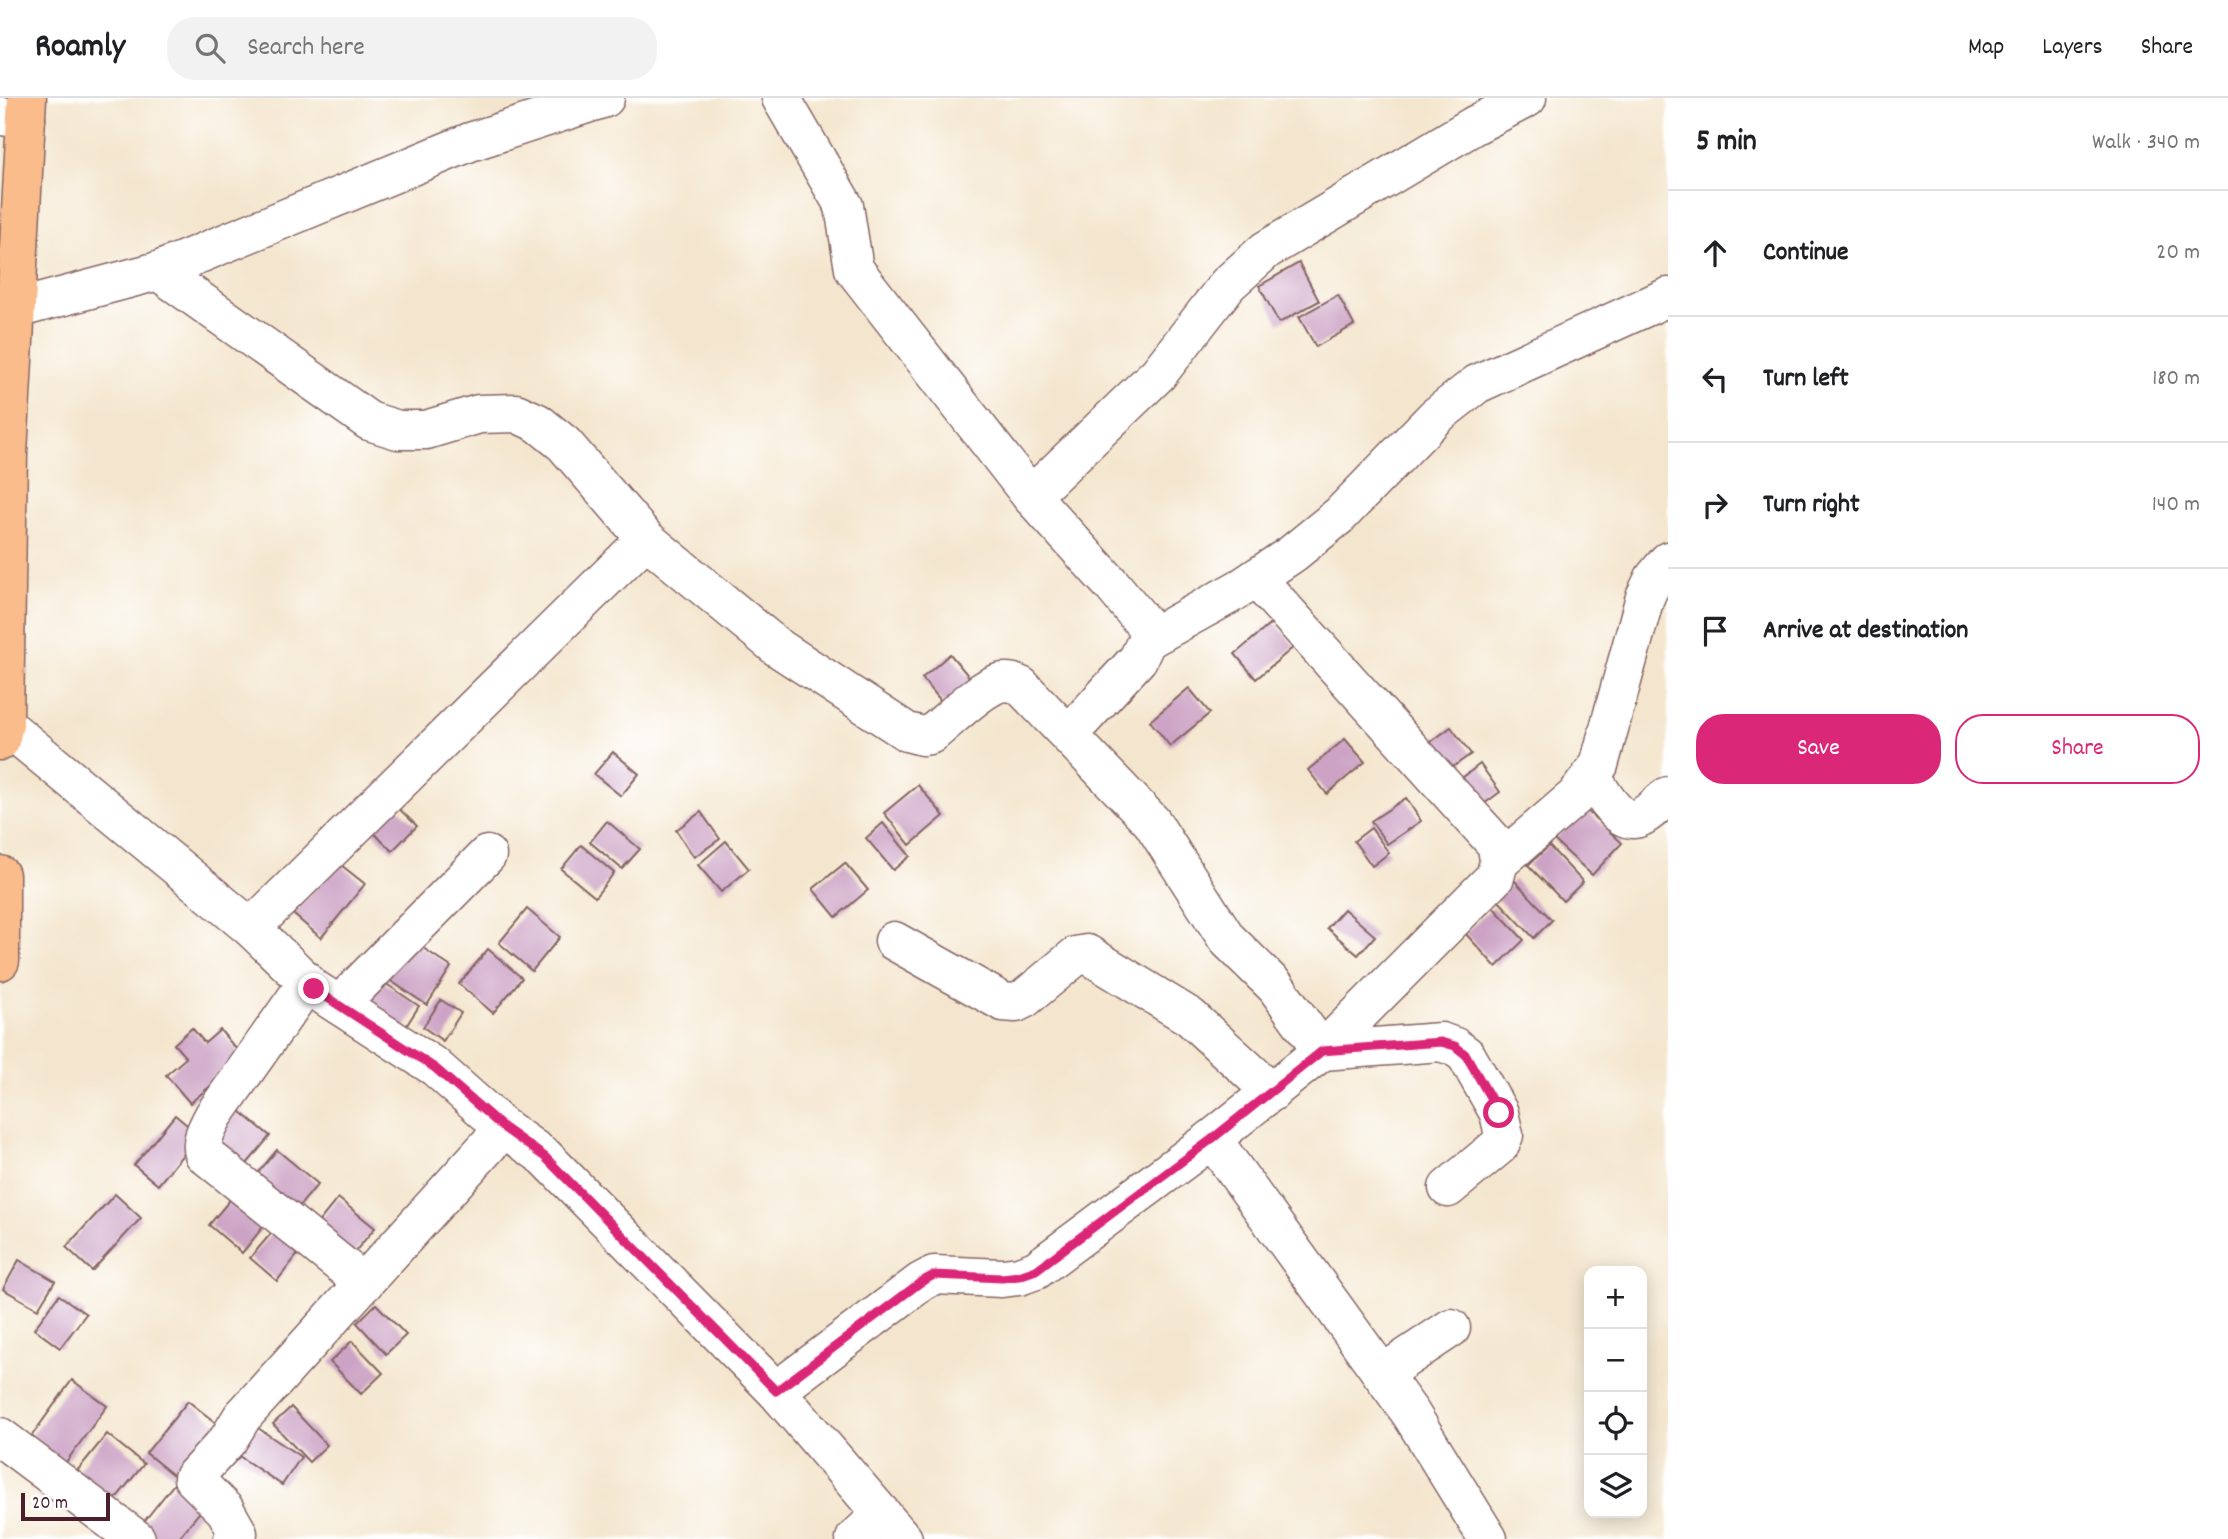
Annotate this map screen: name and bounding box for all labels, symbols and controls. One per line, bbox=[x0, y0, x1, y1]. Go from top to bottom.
search box bbox=[167, 17, 657, 80]
text: Roamly bbox=[35, 25, 125, 72]
icon: search bbox=[191, 29, 229, 67]
text: Search here bbox=[247, 30, 365, 67]
text: Map bbox=[1968, 31, 2004, 65]
text: Layers bbox=[2042, 31, 2103, 65]
text: Share bbox=[2141, 31, 2193, 65]
text: 5 min bbox=[1696, 122, 1757, 165]
text: Walk · 340 m bbox=[2092, 127, 2200, 160]
icon: ahead bbox=[1696, 234, 1734, 272]
text: Continue bbox=[1763, 235, 1848, 272]
text: 20 m bbox=[2156, 237, 2200, 270]
icon: left bbox=[1696, 360, 1734, 398]
text: Turn left bbox=[1763, 361, 1849, 398]
text: 180 m bbox=[2152, 363, 2200, 396]
icon: right bbox=[1696, 486, 1734, 524]
text: Turn right bbox=[1763, 487, 1860, 524]
text: 140 m bbox=[2152, 489, 2200, 522]
icon: arrive bbox=[1696, 612, 1734, 650]
text: Arrive at destination bbox=[1763, 613, 1968, 650]
button: Save bbox=[1696, 714, 1941, 784]
button: Share bbox=[1955, 714, 2200, 784]
route end bbox=[298, 973, 329, 1004]
route start bbox=[1483, 1097, 1514, 1128]
map controls bbox=[1584, 1266, 1647, 1518]
button: + bbox=[1584, 1266, 1647, 1329]
button: − bbox=[1584, 1329, 1647, 1392]
button: locate bbox=[1584, 1392, 1647, 1455]
button: layers bbox=[1584, 1455, 1647, 1518]
scale bar bbox=[21, 1490, 110, 1522]
text: 20 m bbox=[32, 1491, 68, 1518]

